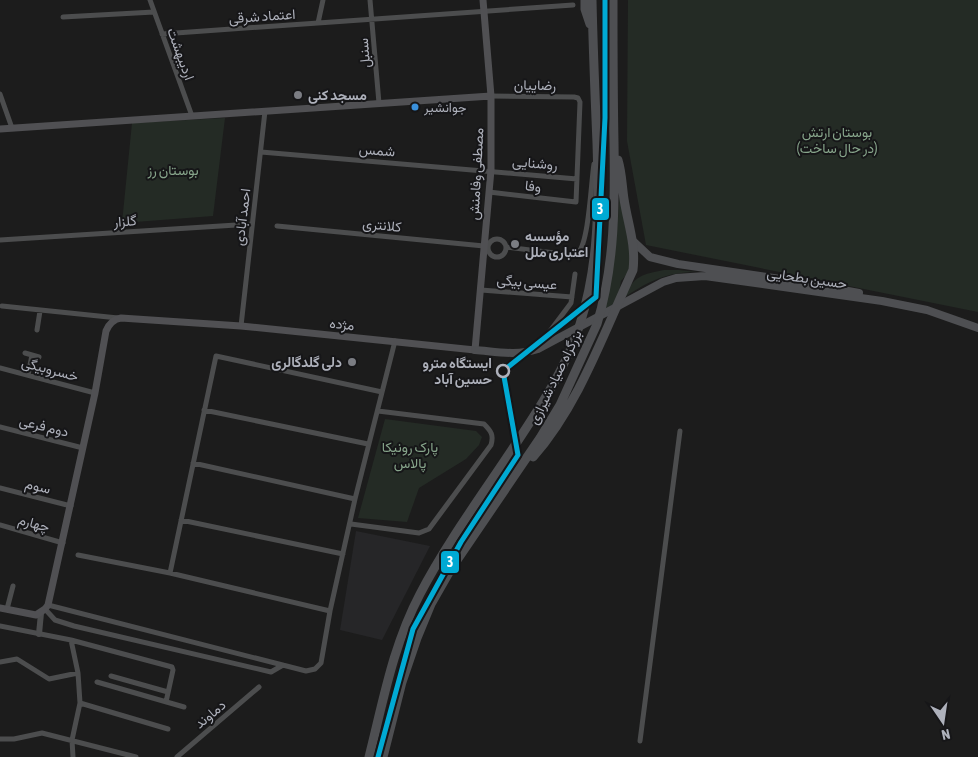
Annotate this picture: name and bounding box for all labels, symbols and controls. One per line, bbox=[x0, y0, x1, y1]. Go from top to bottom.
street label: اعتماد شرقی bbox=[228, 6, 296, 27]
street label: اردیبهشت bbox=[163, 26, 198, 83]
street label: سنبل bbox=[355, 37, 374, 69]
street label: رضاییان bbox=[514, 77, 556, 94]
place label: مسجد کنی bbox=[308, 87, 367, 104]
marker: مسجد کنی bbox=[292, 89, 304, 101]
place label: جوانشیر bbox=[423, 100, 467, 116]
marker: جوانشیر bbox=[410, 102, 420, 112]
park label: بوستان ارتش (در حال ساخت) bbox=[796, 124, 878, 158]
street label: مصطفی وفامنش bbox=[466, 127, 487, 221]
street label: شمس bbox=[358, 140, 396, 161]
street label: روشنایی bbox=[512, 153, 559, 174]
park label: بوستان رز bbox=[146, 162, 199, 179]
street label: وفا bbox=[524, 177, 542, 196]
street label: احمد آبادی bbox=[231, 187, 254, 247]
line badge: 3 bbox=[591, 197, 610, 221]
text: 3 bbox=[597, 201, 603, 217]
street label: گلزار bbox=[112, 212, 137, 231]
street label: کلانتری bbox=[362, 215, 402, 236]
place label: مؤسسه اعتباری ملل bbox=[525, 228, 588, 261]
marker: مؤسسه اعتباری ملل bbox=[509, 238, 521, 250]
street label: حسین بطحایی bbox=[766, 264, 848, 293]
street label: عیسی بیگی bbox=[496, 271, 558, 294]
street label: مژده bbox=[329, 315, 355, 334]
street label: بزرگراه صیاد شیرازی bbox=[525, 327, 586, 427]
street label: خسروبیگی bbox=[20, 354, 80, 385]
place label: دلی گلدگالری bbox=[271, 354, 342, 371]
place label: ایستگاه مترو حسین آباد bbox=[423, 355, 492, 388]
marker: دلی گلدگالری bbox=[346, 356, 358, 368]
marker: ایستگاه مترو حسین آباد bbox=[496, 364, 510, 378]
street label: دوم فرعی bbox=[17, 412, 71, 441]
park label: پارک رونیکا پالاس bbox=[382, 439, 438, 473]
street label: سوم bbox=[23, 475, 52, 498]
street label: چهارم bbox=[16, 511, 52, 537]
line badge: 3 bbox=[440, 550, 460, 574]
text: 3 bbox=[447, 554, 453, 570]
street label: دماوند bbox=[191, 696, 230, 732]
north arrow bbox=[918, 697, 968, 747]
text: N bbox=[940, 726, 952, 743]

